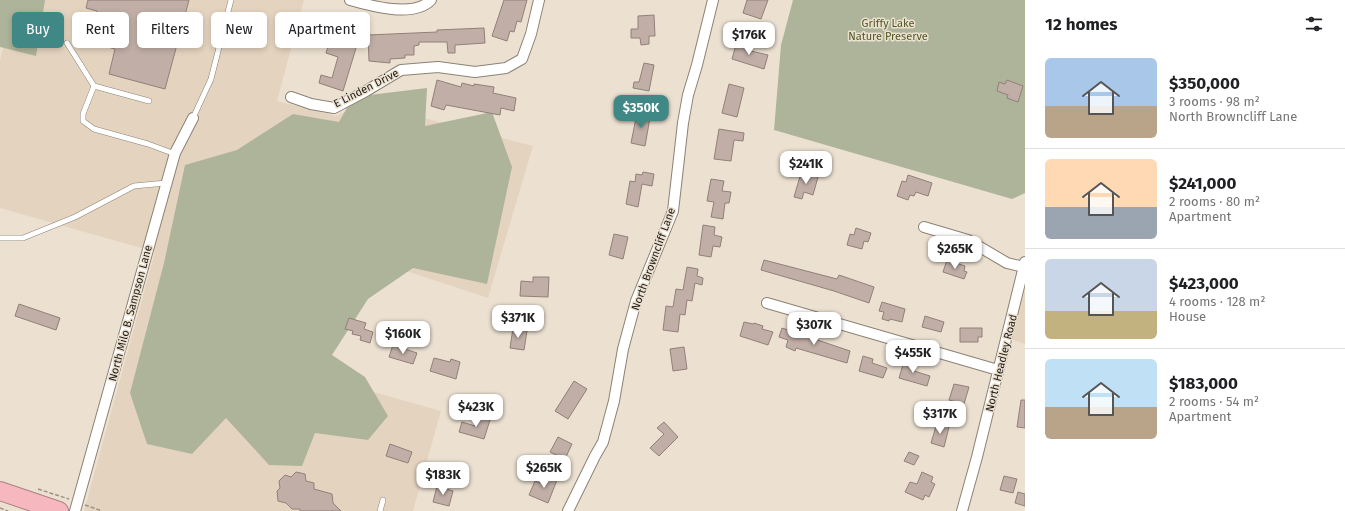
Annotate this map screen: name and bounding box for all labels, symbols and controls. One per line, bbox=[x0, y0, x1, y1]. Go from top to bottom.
chip: Buy bbox=[12, 12, 64, 48]
chip: Rent bbox=[72, 12, 129, 48]
chip: Filters bbox=[137, 12, 203, 48]
chip: New bbox=[211, 12, 267, 48]
chip: Apartment bbox=[275, 12, 370, 48]
icon: filters bbox=[1303, 13, 1325, 35]
text: 12 homes bbox=[1045, 14, 1117, 35]
park label: Griffy Lake Nature Preserve bbox=[848, 17, 928, 43]
pin: $176K bbox=[721, 22, 777, 56]
text: $176K bbox=[732, 27, 766, 42]
street label: E Linden Drive bbox=[331, 66, 401, 110]
text: $350,000 bbox=[1169, 73, 1240, 94]
icon: home bbox=[1077, 74, 1125, 122]
text: 3 rooms · 98 m² bbox=[1169, 94, 1260, 109]
pin: $350K bbox=[613, 95, 669, 129]
text: $350K bbox=[623, 100, 659, 115]
text: North Browncliff Lane bbox=[1169, 109, 1297, 124]
pin: $241K bbox=[778, 151, 834, 185]
text: $241K bbox=[789, 156, 823, 171]
text: $241,000 bbox=[1169, 173, 1236, 194]
icon: home bbox=[1077, 175, 1125, 223]
text: 2 rooms · 80 m² bbox=[1169, 194, 1260, 209]
street label: North Browncliff Lane bbox=[629, 206, 678, 312]
text: Apartment bbox=[1169, 209, 1231, 224]
pin: $265K bbox=[927, 236, 983, 270]
text: $265K bbox=[937, 241, 973, 256]
street label: North Milo B. Sampson Lane bbox=[106, 244, 155, 383]
text: $423,000 bbox=[1169, 273, 1239, 294]
icon: home bbox=[1077, 275, 1125, 323]
text: 4 rooms · 128 m² bbox=[1169, 294, 1265, 309]
pin: $371K bbox=[490, 305, 546, 339]
text: House bbox=[1169, 309, 1206, 324]
text: $371K bbox=[501, 310, 535, 325]
pin: $307K bbox=[786, 312, 842, 346]
street label: North Headley Road bbox=[983, 313, 1020, 413]
text: $307K bbox=[796, 317, 832, 332]
pin: $160K bbox=[375, 321, 431, 355]
text: $160K bbox=[385, 326, 421, 341]
pin: $455K bbox=[885, 340, 941, 374]
text: $455K bbox=[895, 345, 931, 360]
text: $183,000 bbox=[1169, 373, 1238, 394]
icon: home bbox=[1077, 375, 1125, 423]
pin: $423K bbox=[448, 394, 504, 428]
text: 2 rooms · 54 m² bbox=[1169, 394, 1259, 409]
text: $423K bbox=[458, 399, 494, 414]
pin: $317K bbox=[912, 401, 968, 435]
text: $317K bbox=[923, 406, 957, 421]
text: Apartment bbox=[1169, 409, 1231, 424]
pin: $265K bbox=[516, 455, 572, 489]
text: $265K bbox=[526, 460, 562, 475]
pin: $183K bbox=[415, 462, 471, 496]
text: $183K bbox=[425, 467, 461, 482]

